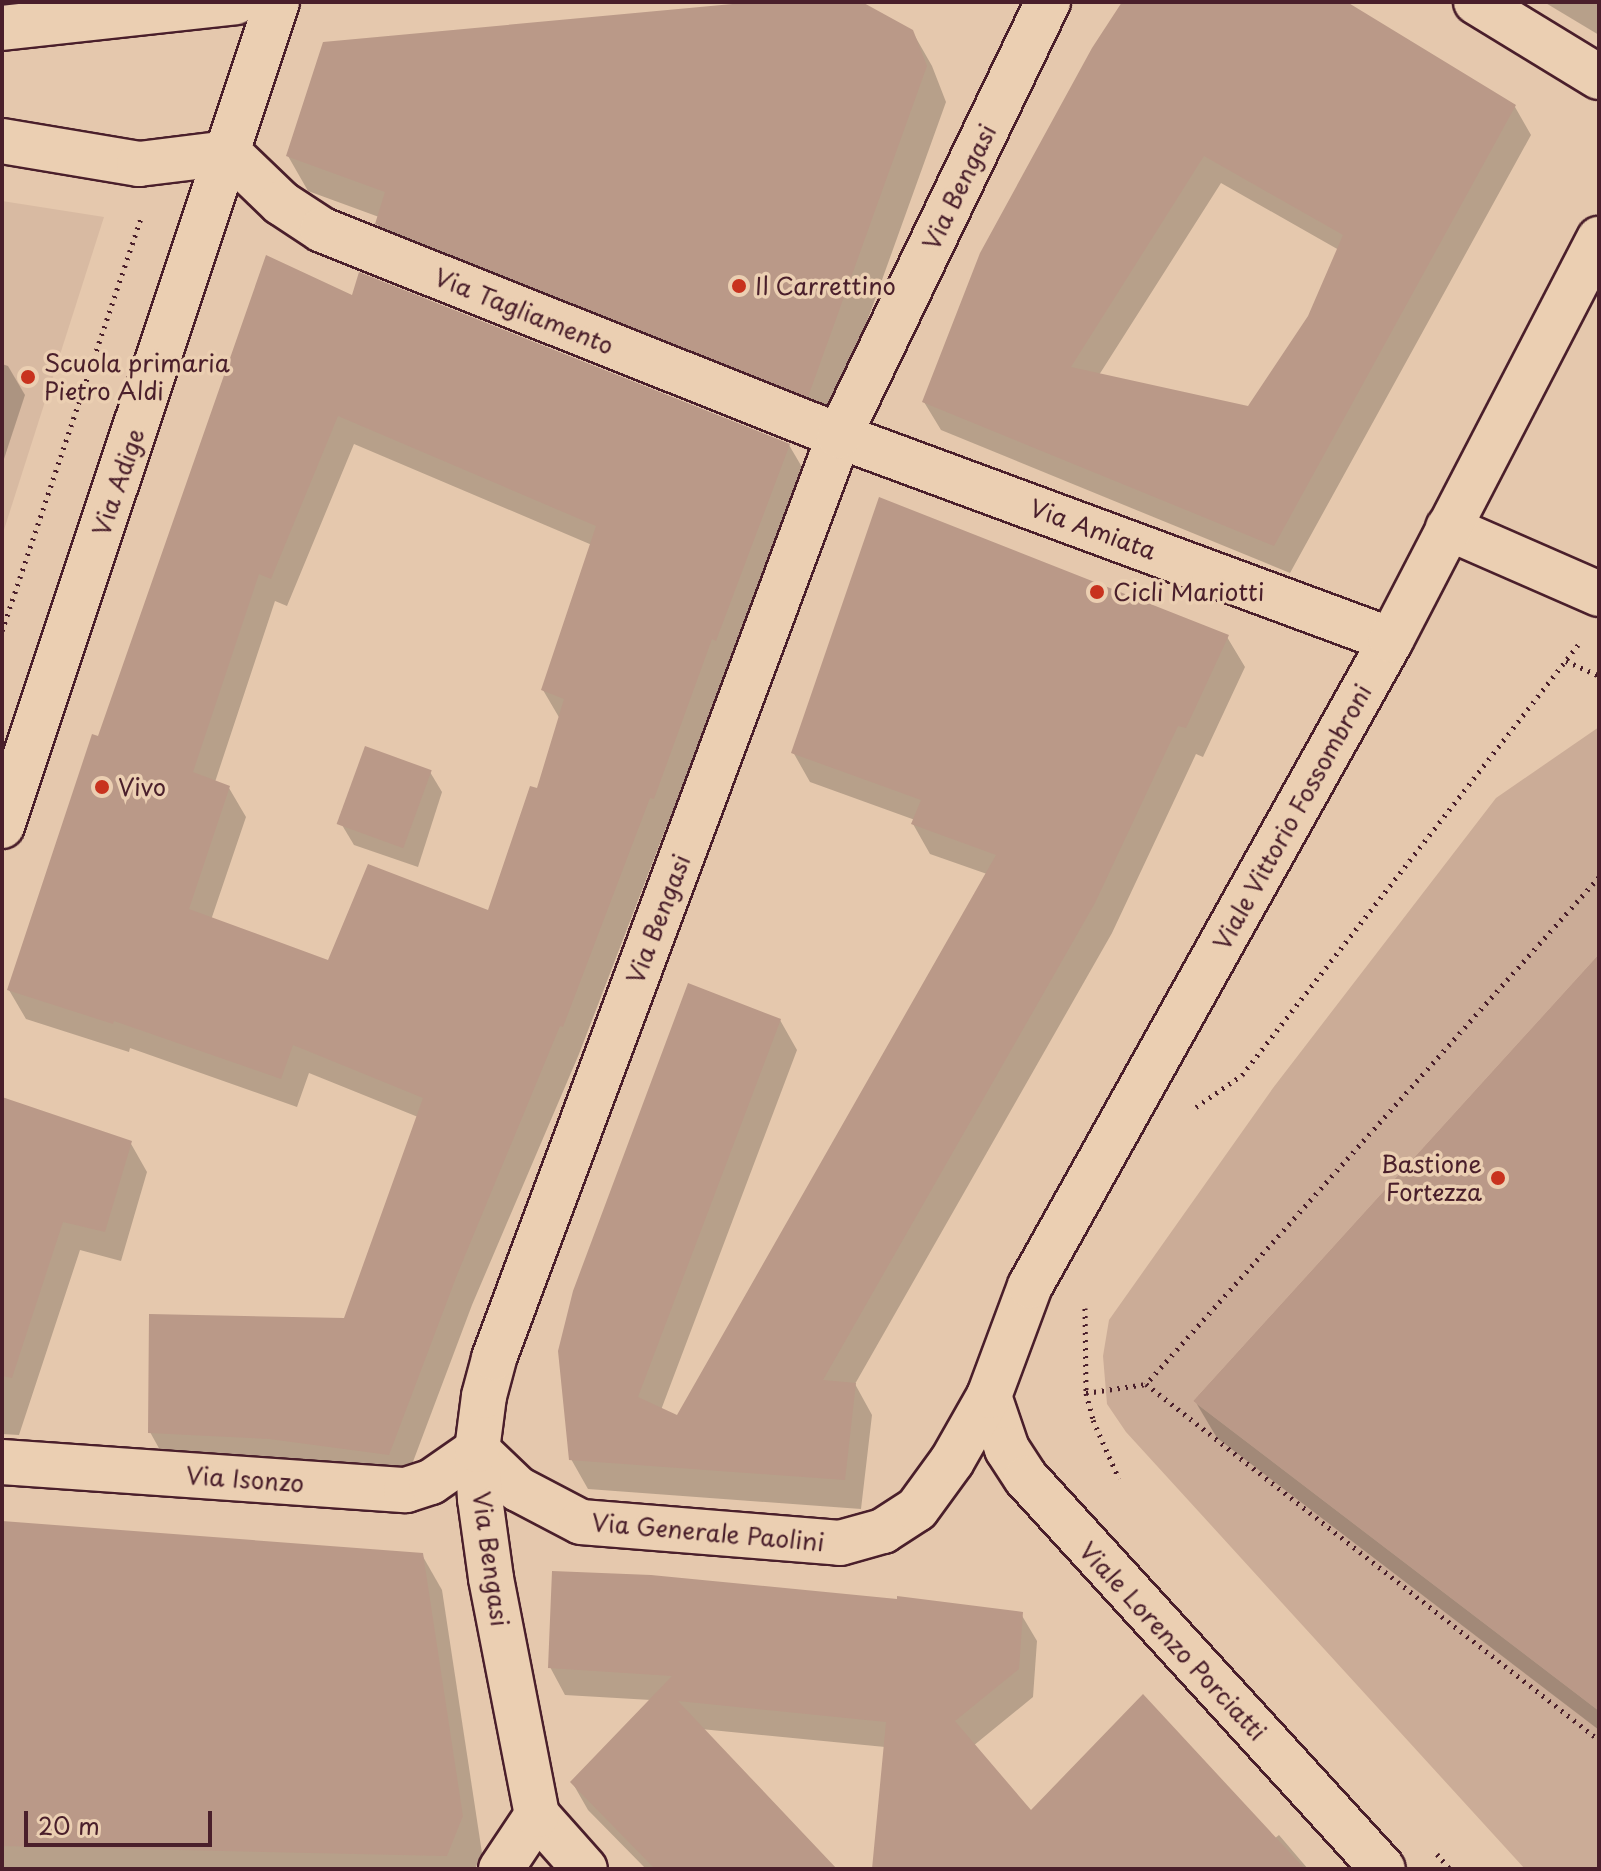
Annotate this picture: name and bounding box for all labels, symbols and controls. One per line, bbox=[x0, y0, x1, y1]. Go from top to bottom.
street label: Via Bengasi bbox=[916, 119, 1002, 255]
street label: Via Tagliamento bbox=[431, 262, 617, 360]
place label: Il Carrettino bbox=[755, 272, 898, 300]
marker: Il Carrettino bbox=[730, 277, 748, 295]
place label: Scuola primaria Pietro Aldi bbox=[44, 349, 230, 405]
marker: Scuola primaria Pietro Aldi bbox=[19, 368, 37, 386]
street label: Via Adige bbox=[86, 425, 150, 539]
street label: Via Amiata bbox=[1026, 493, 1160, 565]
place label: Cicli Mariotti bbox=[1113, 578, 1265, 606]
marker: Cicli Mariotti bbox=[1088, 583, 1106, 601]
street label: Viale Vittorio Fossombroni bbox=[1206, 678, 1378, 956]
place label: Vivo bbox=[118, 773, 166, 801]
marker: Vivo bbox=[93, 778, 111, 796]
street label: Via Bengasi bbox=[620, 850, 696, 988]
place label: Bastione Fortezza bbox=[1381, 1150, 1482, 1206]
marker: Bastione Fortezza bbox=[1489, 1169, 1507, 1187]
street label: Via Isonzo bbox=[186, 1461, 304, 1497]
street label: Via Bengasi bbox=[467, 1489, 515, 1629]
street label: Via Generale Paolini bbox=[590, 1507, 826, 1557]
street label: Viale Lorenzo Porciatti bbox=[1073, 1535, 1273, 1747]
scale bar bbox=[28, 1795, 216, 1845]
text: 20 m bbox=[38, 1807, 100, 1843]

